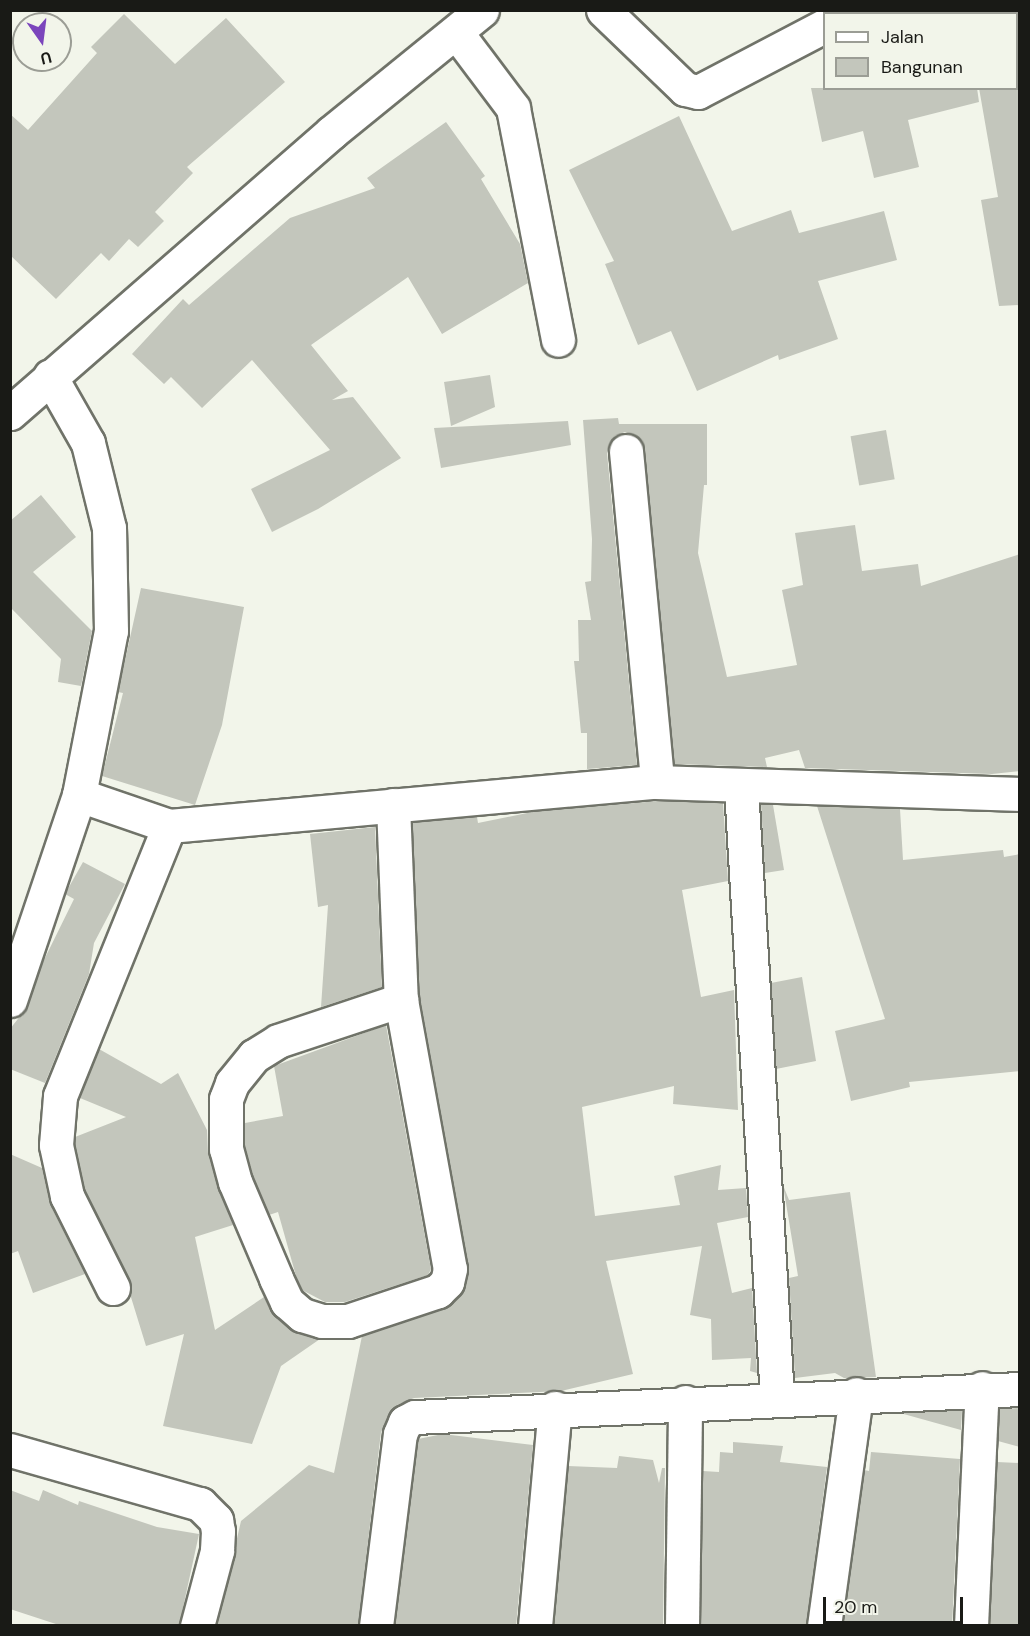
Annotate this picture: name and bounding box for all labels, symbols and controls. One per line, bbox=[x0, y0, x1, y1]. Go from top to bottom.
north arrow bbox=[12, 12, 72, 72]
legend bbox=[823, 12, 1018, 90]
text: Jalan bbox=[881, 25, 924, 49]
text: U bbox=[38, 46, 54, 70]
text: Bangunan bbox=[881, 55, 963, 79]
scale bar bbox=[826, 1585, 966, 1623]
text: 20 m bbox=[834, 1595, 877, 1619]

